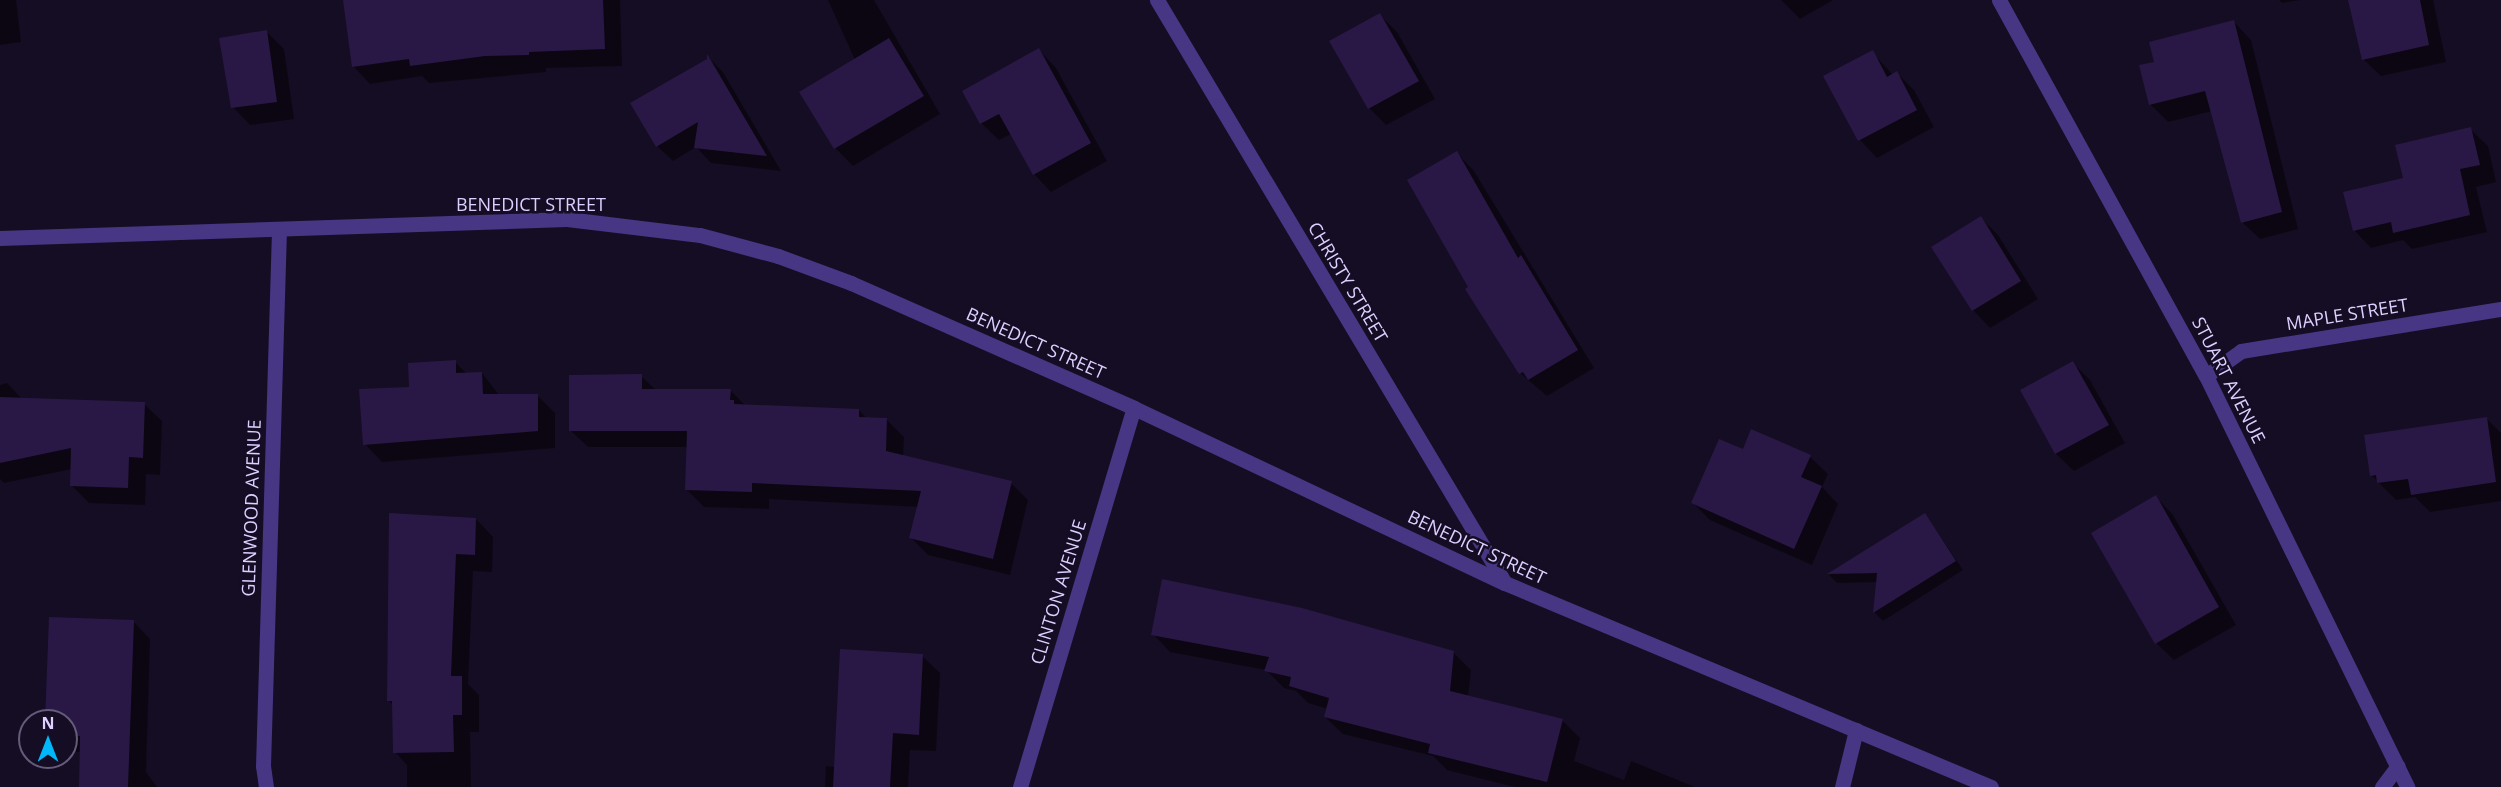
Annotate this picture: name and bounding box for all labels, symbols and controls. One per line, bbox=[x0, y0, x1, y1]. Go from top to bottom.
street label: BENEDICT STREET bbox=[456, 193, 606, 215]
street label: CHRISTY STREET bbox=[1304, 218, 1392, 346]
street label: MAPLE STREET bbox=[2284, 294, 2410, 334]
street label: BENEDICT STREET bbox=[963, 303, 1109, 383]
street label: STUART AVENUE bbox=[2188, 313, 2270, 447]
street label: GLENWOOD AVENUE bbox=[237, 419, 265, 597]
street label: BENEDICT STREET bbox=[1404, 506, 1550, 588]
street label: CLINTON AVENUE bbox=[1026, 517, 1090, 667]
north arrow bbox=[18, 709, 78, 769]
text: N bbox=[41, 712, 55, 734]

